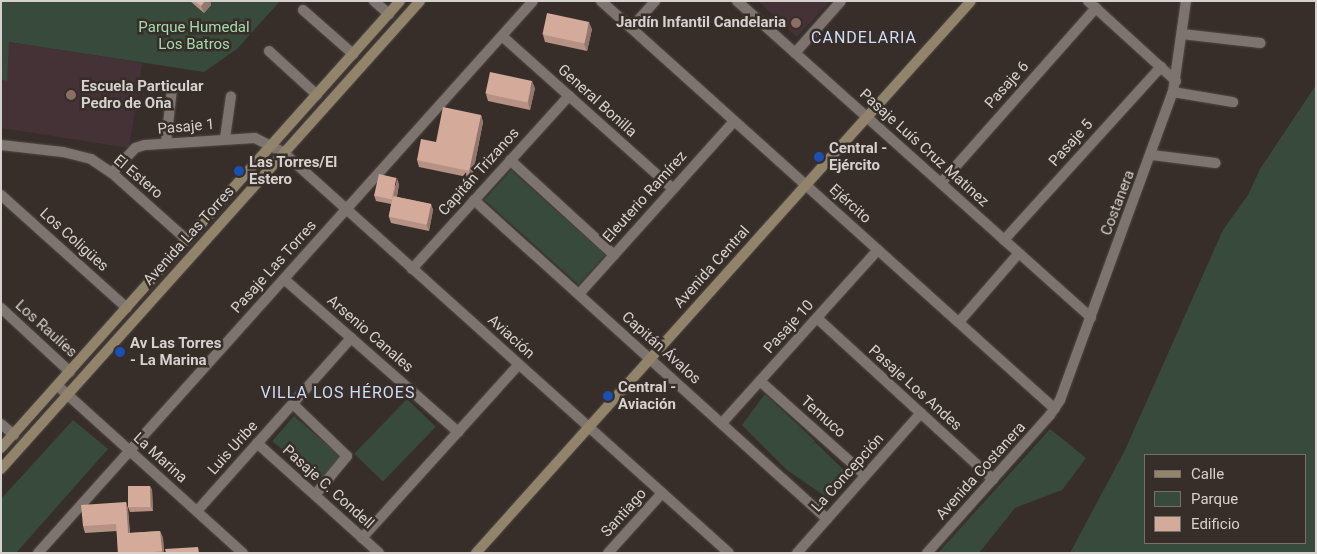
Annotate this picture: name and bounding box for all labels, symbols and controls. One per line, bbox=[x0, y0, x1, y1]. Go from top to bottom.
place label: Jardín Infantil Candelaria bbox=[616, 14, 786, 32]
marker: Jardín Infantil Candelaria bbox=[790, 17, 802, 29]
park label: Parque Humedal Los Batros bbox=[138, 18, 250, 53]
district label: CANDELARIA bbox=[810, 28, 918, 48]
street label: Pasaje 6 bbox=[981, 58, 1033, 112]
street label: General Bonilla bbox=[554, 61, 640, 141]
place label: Escuela Particular Pedro de Oña bbox=[81, 77, 203, 112]
street label: Pasaje Luís Cruz Matinez bbox=[856, 85, 992, 211]
marker: Escuela Particular Pedro de Oña bbox=[65, 89, 77, 101]
street label: Pasaje 1 bbox=[157, 116, 215, 138]
street label: Pasaje 5 bbox=[1045, 116, 1097, 170]
street label: Capitán Trizanos bbox=[435, 124, 523, 220]
place label: Central - Ejército bbox=[829, 139, 887, 174]
street label: Eleuterio Ramírez bbox=[599, 148, 691, 246]
street label: El Estero bbox=[110, 151, 166, 203]
marker: Central - Ejército bbox=[813, 151, 825, 163]
place label: Las Torres/El Estero bbox=[249, 153, 338, 188]
marker: Las Torres/El Estero bbox=[233, 165, 245, 177]
street label: Costanera bbox=[1097, 168, 1139, 238]
street label: Ejército bbox=[825, 181, 875, 227]
street label: Avenida Las Torres bbox=[140, 183, 238, 289]
street label: Los Coligües bbox=[36, 205, 112, 275]
street label: Pasaje Las Torres bbox=[228, 217, 320, 317]
street label: Avenida Central bbox=[670, 222, 754, 312]
street label: Arsenio Canales bbox=[323, 292, 417, 376]
street label: Los Raulíes bbox=[11, 297, 81, 361]
street label: Pasaje 10 bbox=[760, 297, 818, 357]
street label: Capitán Ávalos bbox=[618, 308, 704, 388]
street label: Aviación bbox=[484, 311, 538, 363]
place label: Av Las Torres - La Marina bbox=[130, 334, 222, 369]
street label: Pasaje Los Andes bbox=[865, 341, 965, 435]
marker: Av Las Torres - La Marina bbox=[114, 346, 126, 358]
place label: Central - Aviación bbox=[618, 378, 676, 413]
district label: VILLA LOS HÉROES bbox=[259, 383, 417, 403]
marker: Central - Aviación bbox=[602, 390, 614, 402]
street label: Temuco bbox=[797, 392, 849, 442]
street label: Luis Uribe bbox=[204, 417, 262, 479]
street label: Avenida Costanera bbox=[932, 418, 1030, 524]
street label: La Marina bbox=[129, 429, 191, 487]
street label: La Concepción bbox=[808, 430, 888, 516]
street label: Pasaje C. Condell bbox=[279, 441, 377, 533]
legend bbox=[1144, 454, 1307, 544]
text: Calle bbox=[1191, 465, 1224, 483]
street label: Santiago bbox=[598, 485, 650, 541]
text: Parque bbox=[1191, 490, 1238, 508]
text: Edificio bbox=[1191, 515, 1240, 533]

